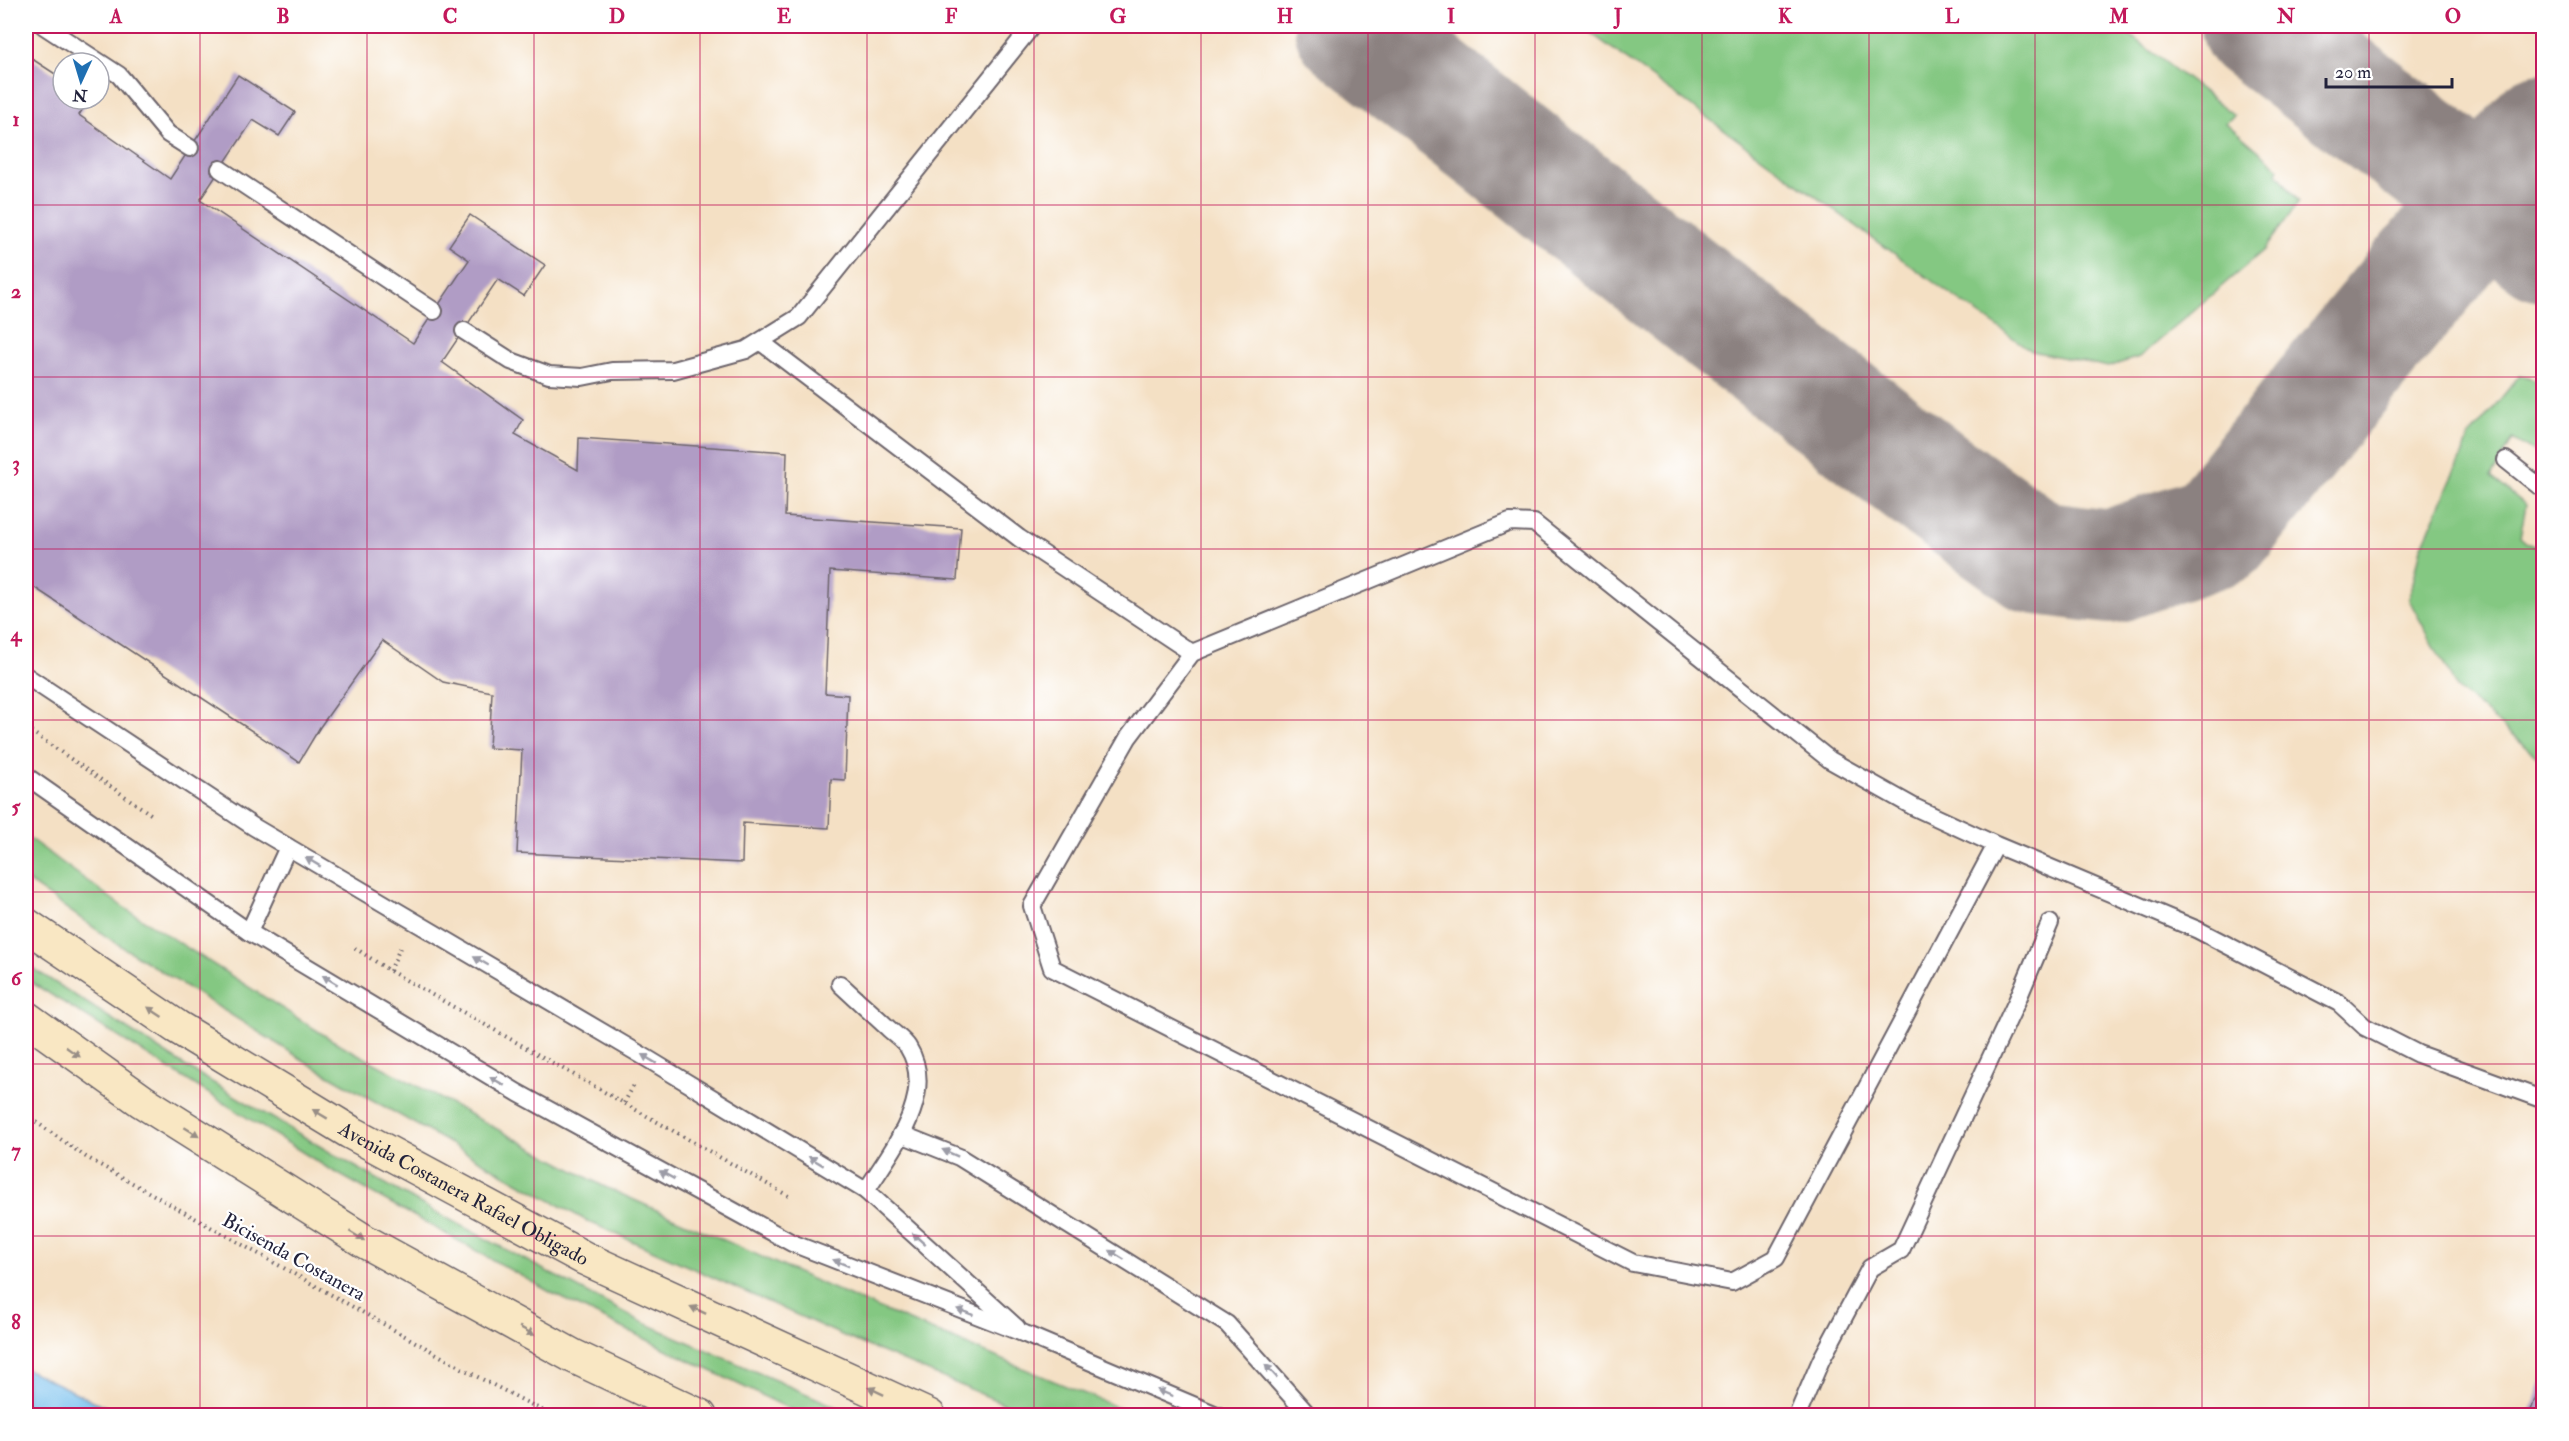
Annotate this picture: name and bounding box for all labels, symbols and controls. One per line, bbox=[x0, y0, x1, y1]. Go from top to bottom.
text: A bbox=[109, 4, 123, 29]
text: B bbox=[276, 4, 290, 29]
text: C bbox=[443, 4, 457, 29]
text: D bbox=[609, 4, 625, 29]
text: E bbox=[777, 4, 792, 29]
text: F bbox=[945, 4, 958, 29]
text: G bbox=[1110, 4, 1127, 29]
text: H bbox=[1277, 4, 1293, 29]
text: I bbox=[1447, 4, 1455, 29]
text: J bbox=[1613, 4, 1622, 29]
text: K bbox=[1778, 4, 1793, 29]
text: L bbox=[1945, 4, 1960, 29]
text: M bbox=[2108, 4, 2129, 29]
text: N bbox=[2276, 4, 2296, 29]
text: O bbox=[2445, 4, 2461, 29]
north arrow bbox=[51, 51, 111, 111]
scale bar bbox=[2326, 51, 2452, 89]
text: 20 m bbox=[2335, 61, 2371, 84]
text: N bbox=[72, 84, 89, 106]
text: 1 bbox=[12, 107, 20, 132]
text: 2 bbox=[11, 279, 21, 304]
text: 3 bbox=[12, 451, 20, 476]
text: 4 bbox=[10, 622, 23, 647]
text: 5 bbox=[12, 794, 22, 819]
one-way arrow bbox=[305, 857, 321, 868]
one-way arrow bbox=[473, 956, 489, 967]
text: 6 bbox=[11, 966, 23, 991]
one-way arrow bbox=[322, 975, 338, 986]
one-way arrow bbox=[147, 1006, 163, 1018]
one-way arrow bbox=[65, 1046, 81, 1058]
one-way arrow bbox=[641, 1054, 657, 1065]
one-way arrow bbox=[489, 1075, 505, 1086]
one-way arrow bbox=[312, 1109, 328, 1120]
street label: Avenida Costanera Rafael Obligado bbox=[333, 1115, 593, 1271]
one-way arrow bbox=[184, 1127, 200, 1138]
text: 7 bbox=[11, 1138, 21, 1163]
one-way arrow bbox=[941, 1148, 959, 1158]
one-way arrow bbox=[808, 1155, 824, 1166]
one-way arrow bbox=[659, 1170, 676, 1180]
street label: Bicisenda Costanera bbox=[218, 1207, 371, 1307]
one-way arrow bbox=[348, 1231, 365, 1242]
one-way arrow bbox=[912, 1233, 927, 1246]
one-way arrow bbox=[1109, 1249, 1125, 1260]
one-way arrow bbox=[832, 1258, 850, 1267]
one-way arrow bbox=[690, 1306, 707, 1315]
one-way arrow bbox=[956, 1306, 974, 1316]
text: 8 bbox=[11, 1310, 21, 1335]
one-way arrow bbox=[519, 1326, 536, 1336]
one-way arrow bbox=[1264, 1364, 1278, 1379]
one-way arrow bbox=[867, 1387, 884, 1396]
one-way arrow bbox=[1156, 1388, 1174, 1397]

